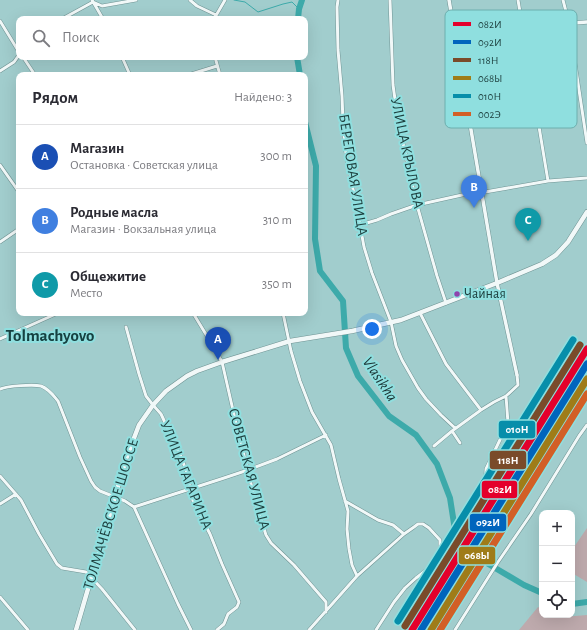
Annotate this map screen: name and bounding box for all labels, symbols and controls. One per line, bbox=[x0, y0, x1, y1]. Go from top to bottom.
legend bbox=[445, 10, 577, 128]
search box bbox=[16, 16, 308, 60]
text: 082И bbox=[478, 19, 502, 30]
icon: search bbox=[30, 27, 52, 49]
text: Поиск bbox=[62, 30, 100, 45]
text: 092И bbox=[478, 37, 502, 48]
text: 118Н bbox=[478, 55, 499, 66]
text: 068Ы bbox=[478, 73, 502, 84]
text: Рядом bbox=[32, 89, 78, 106]
text: Найдено: 3 bbox=[234, 91, 292, 104]
text: 010Н bbox=[478, 91, 501, 102]
street label: УЛИЦА КРЫЛОВА bbox=[388, 96, 426, 210]
text: 002Э bbox=[478, 109, 501, 120]
street label: БЕРЕГОВАЯ УЛИЦА bbox=[336, 113, 370, 237]
text: Магазин bbox=[70, 141, 124, 156]
text: A bbox=[41, 150, 49, 163]
text: 300 m bbox=[260, 150, 292, 163]
text: Остановка · Советская улица bbox=[70, 159, 218, 172]
pin: B bbox=[461, 175, 487, 208]
text: Родные масла bbox=[70, 205, 158, 220]
pin: C bbox=[515, 208, 541, 241]
text: B bbox=[41, 214, 49, 227]
text: 310 m bbox=[263, 214, 292, 227]
text: Магазин · Вокзальная улица bbox=[70, 223, 217, 236]
text: Общежитие bbox=[70, 269, 146, 284]
text: C bbox=[42, 278, 48, 291]
text: 350 m bbox=[262, 278, 292, 291]
text: Место bbox=[70, 287, 102, 300]
place label: Чайная bbox=[464, 287, 506, 301]
marker: Чайная bbox=[452, 289, 462, 299]
your location bbox=[362, 319, 382, 339]
district label: Tolmachyovo bbox=[6, 327, 94, 345]
pin: A bbox=[205, 327, 231, 360]
water label: Vlasikha bbox=[359, 354, 401, 404]
street label: СОВЕТСКАЯ УЛИЦА bbox=[226, 407, 272, 531]
street label: УЛИЦА ГАГАРИНА bbox=[157, 418, 215, 532]
line badge: 010Н bbox=[498, 420, 536, 439]
text: 010Н bbox=[505, 424, 529, 435]
street label: ТОЛМАЧЁВСКОЕ ШОССЕ bbox=[80, 436, 141, 591]
line badge: 118Н bbox=[489, 450, 527, 470]
text: 118Н bbox=[497, 455, 519, 466]
line badge: 082И bbox=[481, 480, 518, 499]
text: 082И bbox=[488, 484, 512, 495]
map controls bbox=[539, 510, 575, 618]
button: + bbox=[539, 510, 575, 546]
line badge: 092И bbox=[469, 513, 507, 532]
text: 092И bbox=[476, 517, 500, 528]
line badge: 068Ы bbox=[458, 546, 496, 565]
button: − bbox=[539, 546, 575, 582]
text: 068Ы bbox=[464, 550, 490, 561]
button: locate bbox=[539, 582, 575, 618]

